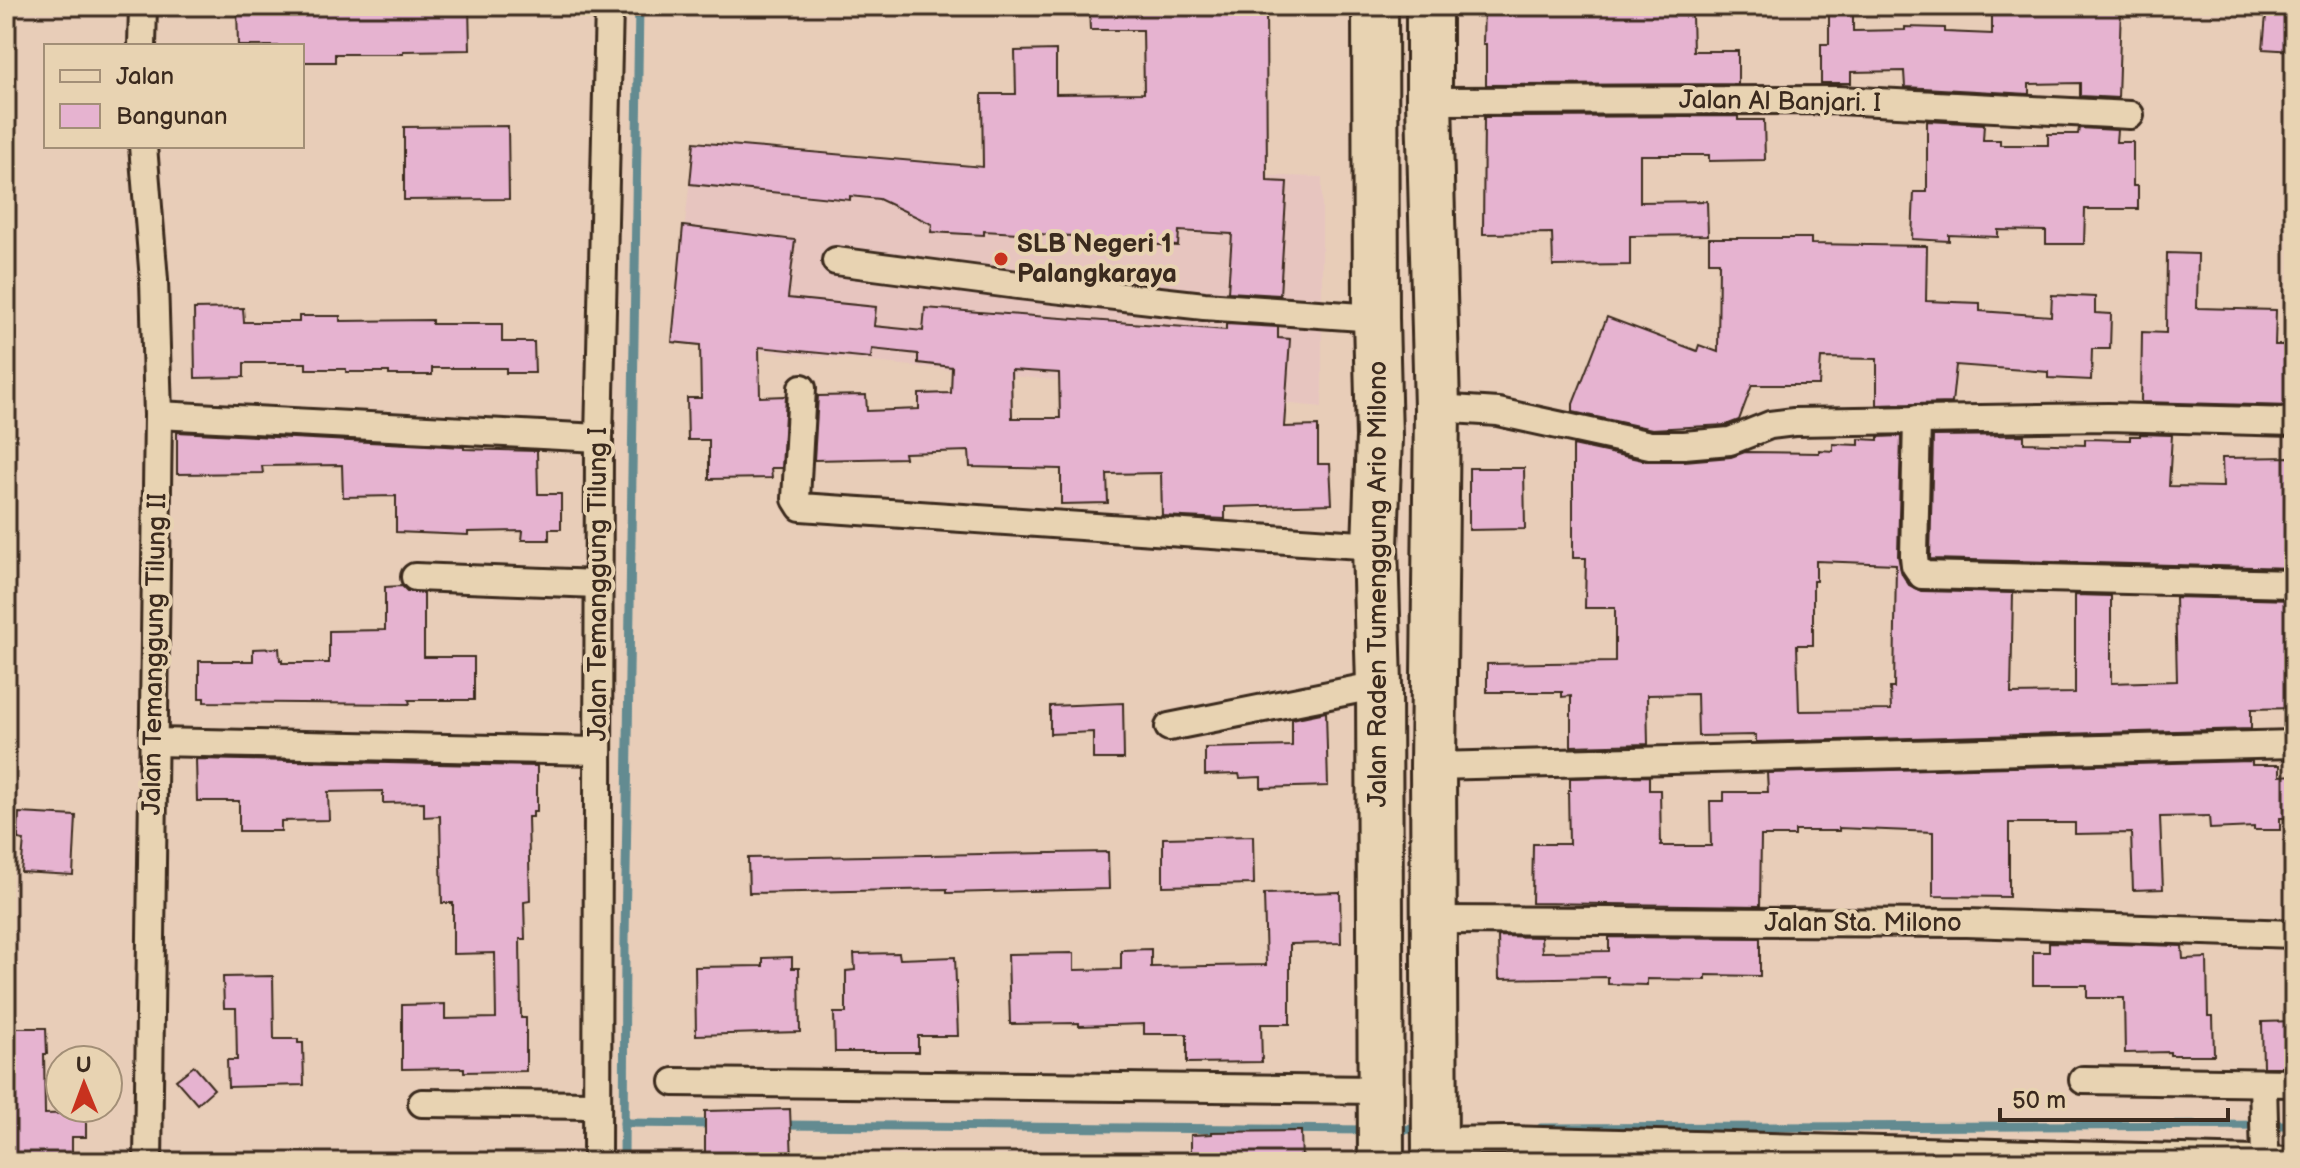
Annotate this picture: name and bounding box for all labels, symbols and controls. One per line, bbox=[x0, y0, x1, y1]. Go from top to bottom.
legend bbox=[44, 44, 304, 148]
text: Jalan bbox=[116, 62, 174, 91]
street label: Jalan Al Banjari. I bbox=[1679, 85, 1881, 119]
text: Bangunan bbox=[116, 102, 227, 131]
place label: SLB Negeri 1 Palangkaraya bbox=[1017, 229, 1177, 290]
marker: SLB Negeri 1 Palangkaraya bbox=[992, 250, 1010, 268]
street label: Jalan Raden Tumenggung Ario Milono bbox=[1363, 361, 1394, 807]
street label: Jalan Temanggung Tilung I bbox=[583, 427, 614, 741]
street label: Jalan Temanggung Tilung II bbox=[137, 493, 173, 815]
street label: Jalan Sta. Milono bbox=[1764, 908, 1962, 939]
north arrow bbox=[44, 1044, 124, 1124]
text: U bbox=[76, 1052, 92, 1079]
scale bar bbox=[2000, 1072, 2228, 1122]
text: 50 m bbox=[2012, 1086, 2066, 1115]

